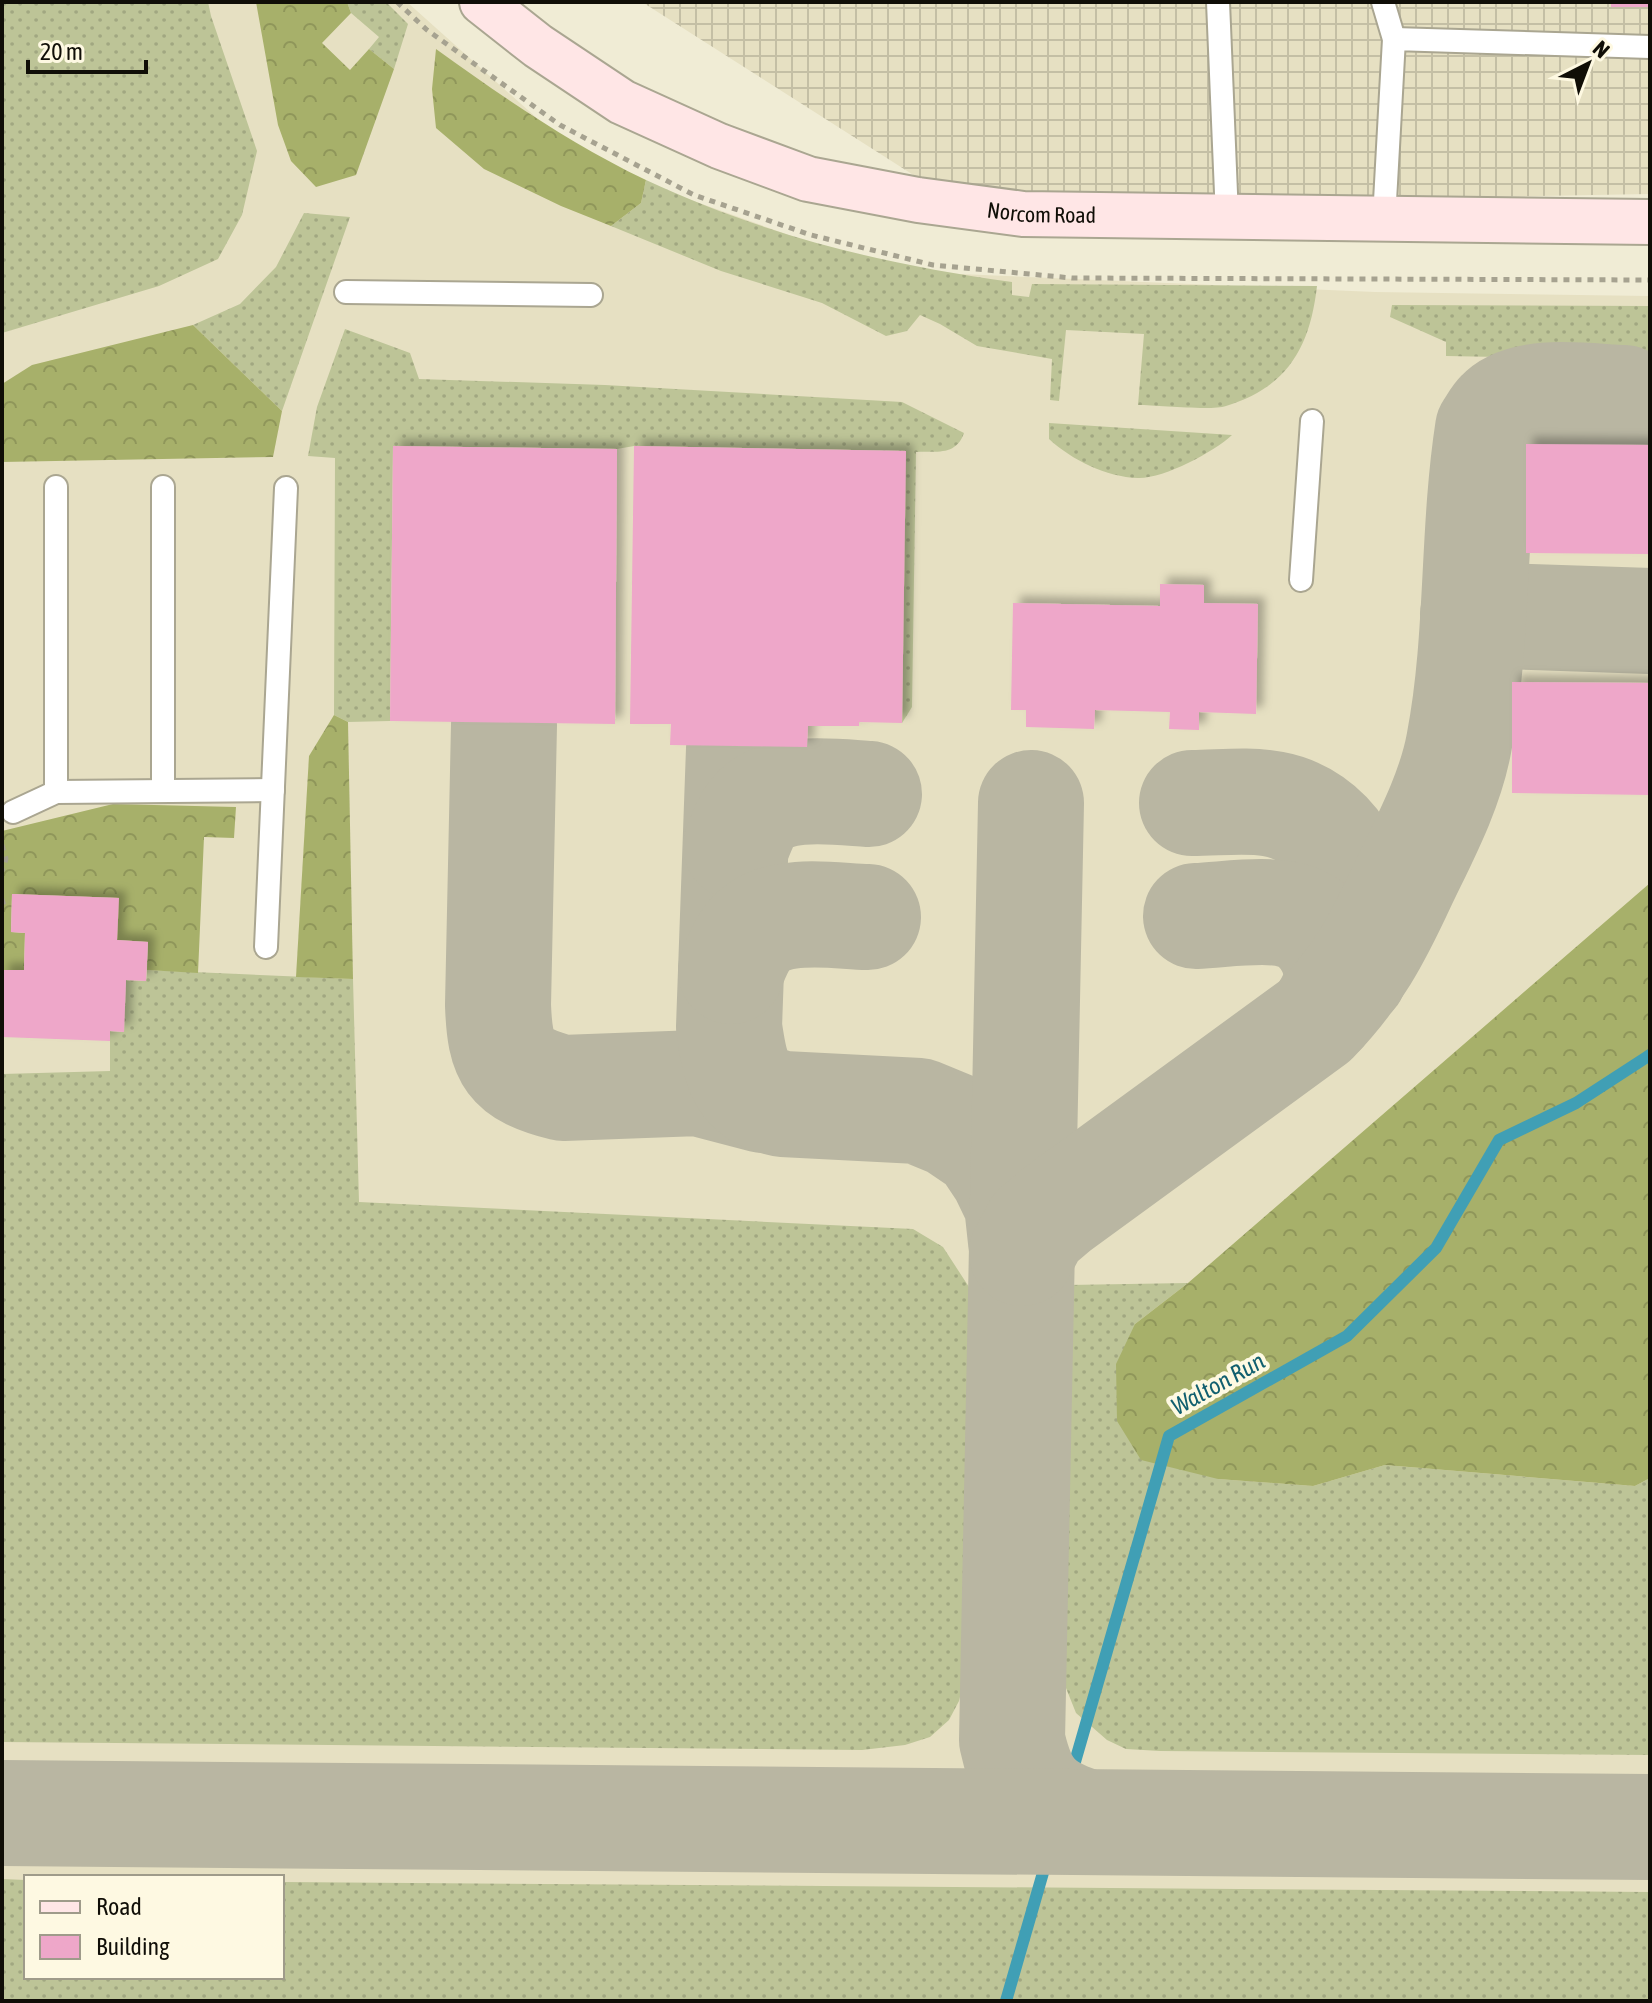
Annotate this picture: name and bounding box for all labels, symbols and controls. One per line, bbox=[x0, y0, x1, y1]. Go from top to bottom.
scale bar bbox=[28, 24, 146, 74]
north arrow bbox=[1548, 24, 1628, 104]
text: N bbox=[1588, 35, 1615, 63]
text: 20 m bbox=[40, 38, 83, 65]
street label: Norcom Road bbox=[985, 196, 1096, 228]
water label: Walton Run bbox=[1166, 1347, 1269, 1420]
legend bbox=[24, 1875, 284, 1979]
text: Road bbox=[96, 1893, 142, 1920]
text: Building bbox=[96, 1933, 170, 1960]

